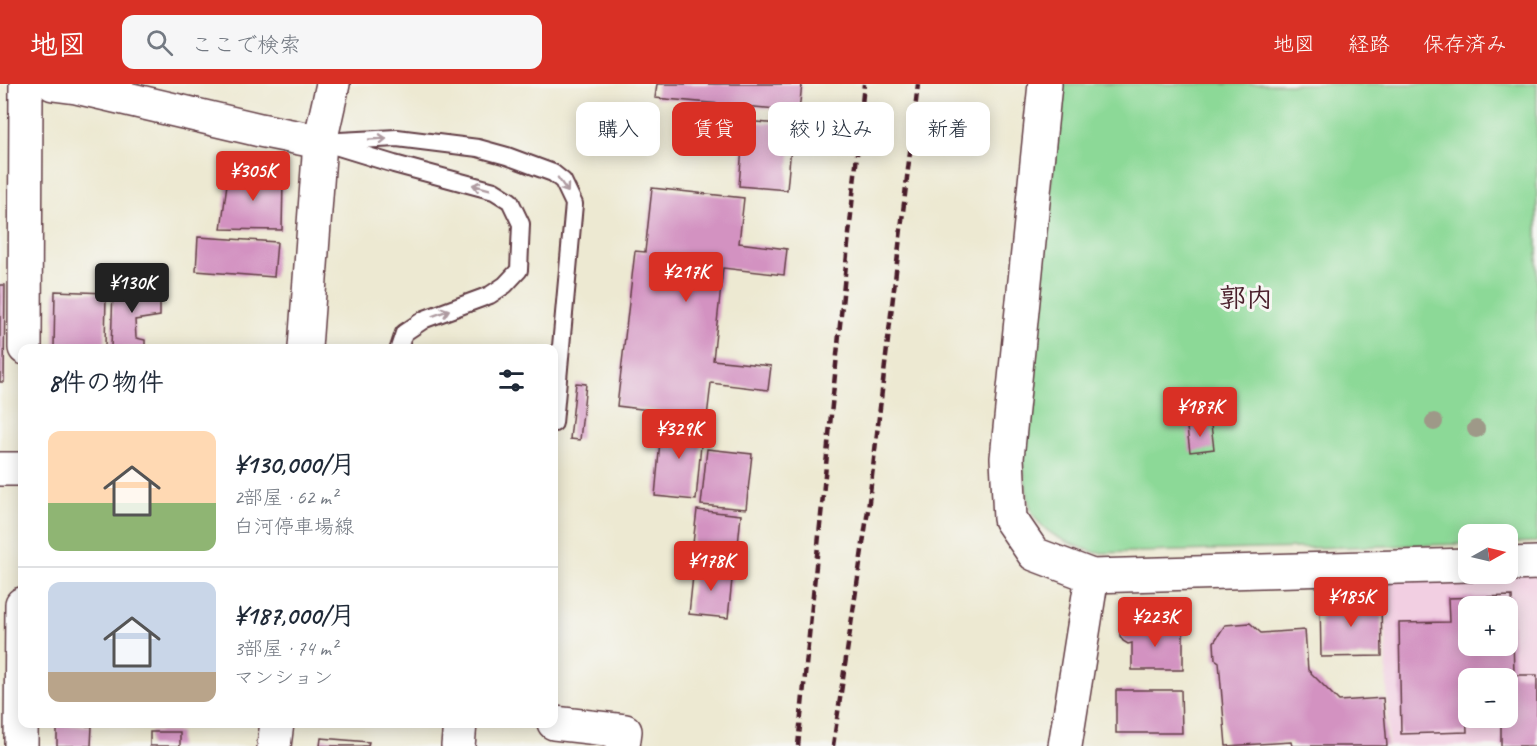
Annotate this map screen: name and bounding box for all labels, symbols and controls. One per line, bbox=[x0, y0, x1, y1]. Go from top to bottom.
search box bbox=[122, 15, 542, 69]
icon: search bbox=[143, 26, 176, 59]
text: 地図 bbox=[30, 27, 86, 62]
text: ここで検索 bbox=[191, 31, 301, 59]
text: 地図 bbox=[1273, 31, 1315, 57]
text: 経路 bbox=[1348, 31, 1390, 57]
text: 保存済み bbox=[1423, 31, 1507, 57]
chip: 購入 bbox=[576, 102, 660, 156]
chip: 賃貸 bbox=[672, 102, 756, 156]
chip: 絞り込み bbox=[768, 102, 894, 156]
chip: 新着 bbox=[906, 102, 990, 156]
one-way arrow bbox=[368, 134, 388, 145]
pin: ¥305K bbox=[211, 151, 295, 202]
text: ¥305K bbox=[230, 158, 276, 183]
one-way arrow bbox=[557, 176, 569, 192]
one-way arrow bbox=[472, 181, 491, 193]
pin: ¥217K bbox=[644, 252, 728, 303]
text: ¥217K bbox=[663, 259, 709, 284]
pin: ¥130K bbox=[90, 263, 174, 314]
text: ¥130K bbox=[109, 270, 155, 295]
district label: 郭内 bbox=[1219, 281, 1273, 315]
one-way arrow bbox=[431, 307, 450, 318]
icon: filters bbox=[495, 364, 528, 397]
text: 8件の物件 bbox=[48, 366, 164, 399]
pin: ¥187K bbox=[1158, 387, 1242, 438]
text: ¥187K bbox=[1177, 394, 1223, 419]
pin: ¥329K bbox=[637, 409, 721, 460]
text: ¥329K bbox=[656, 416, 702, 441]
text: ¥130,000/月 bbox=[234, 448, 356, 481]
icon: home bbox=[96, 455, 168, 527]
text: 2部屋 · 62 m² bbox=[234, 485, 337, 510]
text: 白河停車場線 bbox=[234, 514, 354, 539]
north arrow bbox=[1458, 524, 1518, 584]
map controls bbox=[1458, 524, 1518, 728]
pin: ¥178K bbox=[669, 541, 753, 592]
text: ¥178K bbox=[688, 548, 734, 573]
pin: ¥185K bbox=[1309, 577, 1393, 628]
text: ¥185K bbox=[1328, 584, 1374, 609]
button: + bbox=[1458, 596, 1518, 656]
pin: ¥223K bbox=[1113, 597, 1197, 648]
text: ¥187,000/月 bbox=[234, 599, 356, 632]
text: ¥223K bbox=[1132, 604, 1178, 629]
icon: home bbox=[96, 606, 168, 678]
text: 3部屋 · 74 m² bbox=[234, 636, 337, 661]
text: マンション bbox=[234, 665, 333, 690]
button: − bbox=[1458, 668, 1518, 728]

